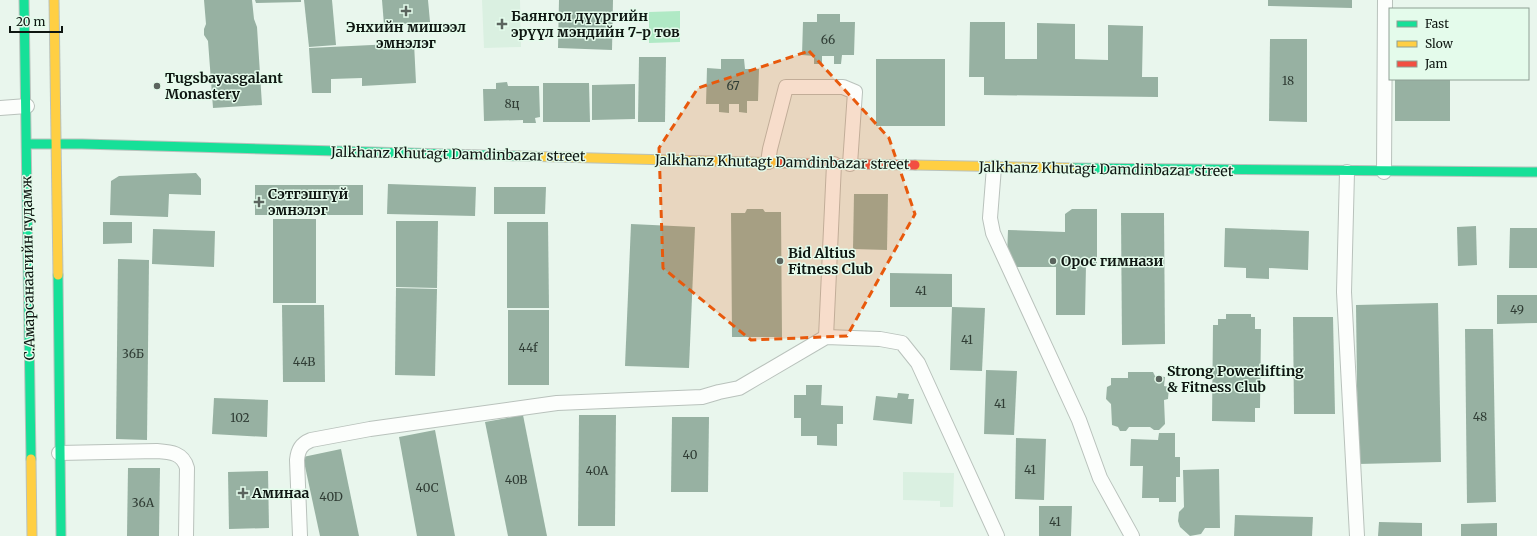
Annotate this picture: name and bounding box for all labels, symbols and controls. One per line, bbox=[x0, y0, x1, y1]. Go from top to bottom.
marker: Энхийн мишээл эмнэлэг bbox=[400, 5, 412, 17]
place label: Баянгол дүүргийн эрүүл мэндийн 7-р төв bbox=[511, 7, 680, 41]
scale bar bbox=[10, 8, 62, 34]
legend bbox=[1389, 8, 1529, 80]
text: 20 m bbox=[16, 14, 45, 29]
text: Fast bbox=[1425, 16, 1449, 31]
place label: Энхийн мишээл эмнэлэг bbox=[346, 18, 466, 52]
marker: Баянгол дүүргийн эрүүл мэндийн 7-р төв bbox=[496, 18, 508, 30]
house number: 66 bbox=[821, 32, 835, 47]
text: Slow bbox=[1425, 36, 1454, 51]
text: Jam bbox=[1424, 56, 1448, 71]
place label: Tugsbayasgalant Monastery bbox=[165, 69, 283, 103]
house number: 18 bbox=[1282, 73, 1294, 88]
house number: 67 bbox=[726, 78, 740, 93]
marker: Tugsbayasgalant Monastery bbox=[152, 81, 162, 91]
house number: 8ц bbox=[504, 96, 520, 111]
street label: Jalkhanz Khutagt Damdinbazar street bbox=[330, 143, 586, 165]
street label: Jalkhanz Khutagt Damdinbazar street bbox=[654, 151, 910, 173]
street label: Jalkhanz Khutagt Damdinbazar street bbox=[978, 158, 1234, 180]
street label: С.Амарсанаагийн гудамж bbox=[17, 175, 39, 360]
place label: Сэтгэшгүй эмнэлэг bbox=[268, 185, 348, 219]
marker: Сэтгэшгүй эмнэлэг bbox=[253, 196, 265, 208]
place label: Bid Altius Fitness Club bbox=[788, 244, 873, 278]
place label: Орос гимнази bbox=[1061, 252, 1163, 270]
marker: Bid Altius Fitness Club bbox=[775, 256, 785, 266]
marker: Орос гимнази bbox=[1048, 256, 1058, 266]
house number: 41 bbox=[915, 283, 928, 298]
house number: 49 bbox=[1510, 302, 1524, 317]
house number: 41 bbox=[961, 332, 974, 347]
house number: 44f bbox=[518, 340, 538, 355]
house number: 36Б bbox=[122, 346, 144, 361]
house number: 44B bbox=[293, 354, 315, 369]
place label: Strong Powerlifting & Fitness Club bbox=[1167, 362, 1304, 396]
marker: Strong Powerlifting & Fitness Club bbox=[1154, 374, 1164, 384]
house number: 41 bbox=[994, 396, 1007, 411]
house number: 48 bbox=[1473, 409, 1487, 424]
house number: 102 bbox=[230, 410, 250, 425]
house number: 40 bbox=[683, 447, 698, 462]
house number: 41 bbox=[1024, 462, 1037, 477]
house number: 40А bbox=[585, 463, 609, 478]
house number: 40B bbox=[505, 472, 527, 487]
house number: 40C bbox=[415, 480, 439, 495]
place label: Аминаа bbox=[251, 484, 309, 502]
marker: Аминаа bbox=[237, 487, 249, 499]
house number: 40D bbox=[319, 489, 343, 504]
house number: 36А bbox=[132, 495, 155, 510]
house number: 41 bbox=[1049, 514, 1062, 529]

